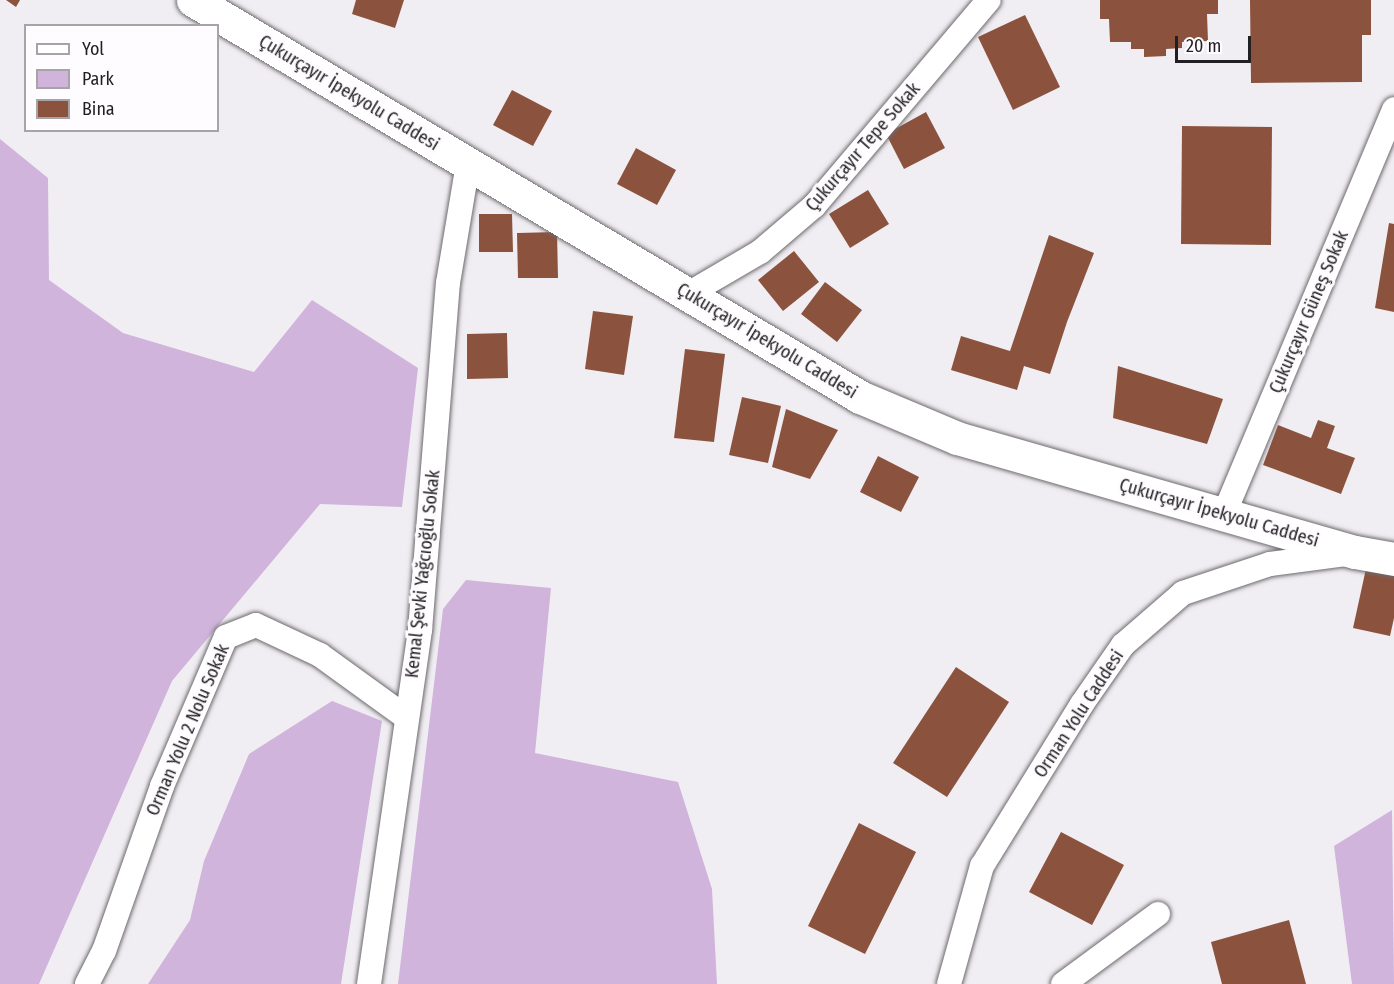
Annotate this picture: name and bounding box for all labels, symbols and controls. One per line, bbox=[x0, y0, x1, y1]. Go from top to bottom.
legend bbox=[24, 24, 219, 132]
scale bar bbox=[1178, 24, 1254, 62]
street label: Çukurçayır İpekyolu Caddesi bbox=[255, 31, 443, 155]
text: 20 m bbox=[1186, 35, 1221, 57]
text: Yol bbox=[82, 38, 104, 60]
text: Park bbox=[82, 68, 114, 90]
street label: Çukurçayır Tepe Sokak bbox=[801, 78, 925, 216]
text: Bina bbox=[82, 98, 115, 120]
street label: Çukurçayır Güneş Sokak bbox=[1265, 227, 1353, 397]
street label: Çukurçayır İpekyolu Caddesi bbox=[673, 279, 861, 403]
street label: Kemal Şevki Yağcıoğlu Sokak bbox=[401, 469, 445, 679]
street label: Çukurçayır İpekyolu Caddesi bbox=[1117, 474, 1321, 552]
street label: Orman Yolu 2 Nolu Sokak bbox=[142, 641, 234, 819]
street label: Orman Yolu Caddesi bbox=[1030, 646, 1128, 782]

